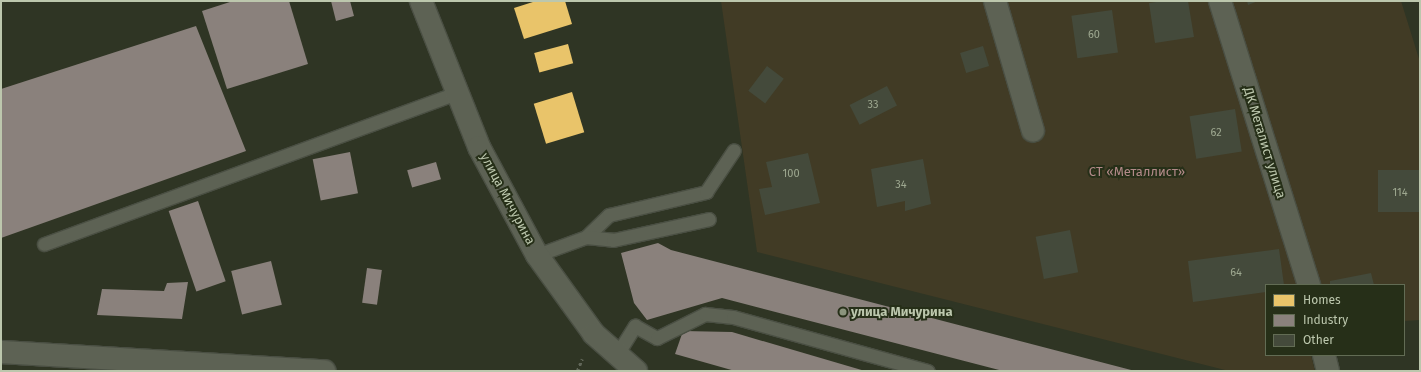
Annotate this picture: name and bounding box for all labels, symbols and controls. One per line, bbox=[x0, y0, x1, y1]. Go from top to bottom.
house number: 60 bbox=[1088, 28, 1100, 42]
street label: ДК Металист улица bbox=[1240, 86, 1288, 200]
house number: 33 bbox=[868, 98, 878, 112]
house number: 62 bbox=[1210, 126, 1222, 140]
street label: улица Мичурина bbox=[476, 151, 538, 247]
park label: СТ «Металлист» bbox=[1089, 164, 1185, 180]
house number: 100 bbox=[782, 167, 800, 181]
house number: 34 bbox=[895, 178, 907, 192]
house number: 114 bbox=[1392, 186, 1408, 200]
house number: 64 bbox=[1230, 266, 1242, 280]
legend bbox=[1265, 284, 1405, 356]
text: Homes bbox=[1303, 293, 1341, 307]
place label: улица Мичурина bbox=[851, 304, 953, 320]
marker: улица Мичурина bbox=[838, 307, 848, 317]
text: Industry bbox=[1303, 313, 1348, 327]
text: Other bbox=[1303, 333, 1334, 347]

